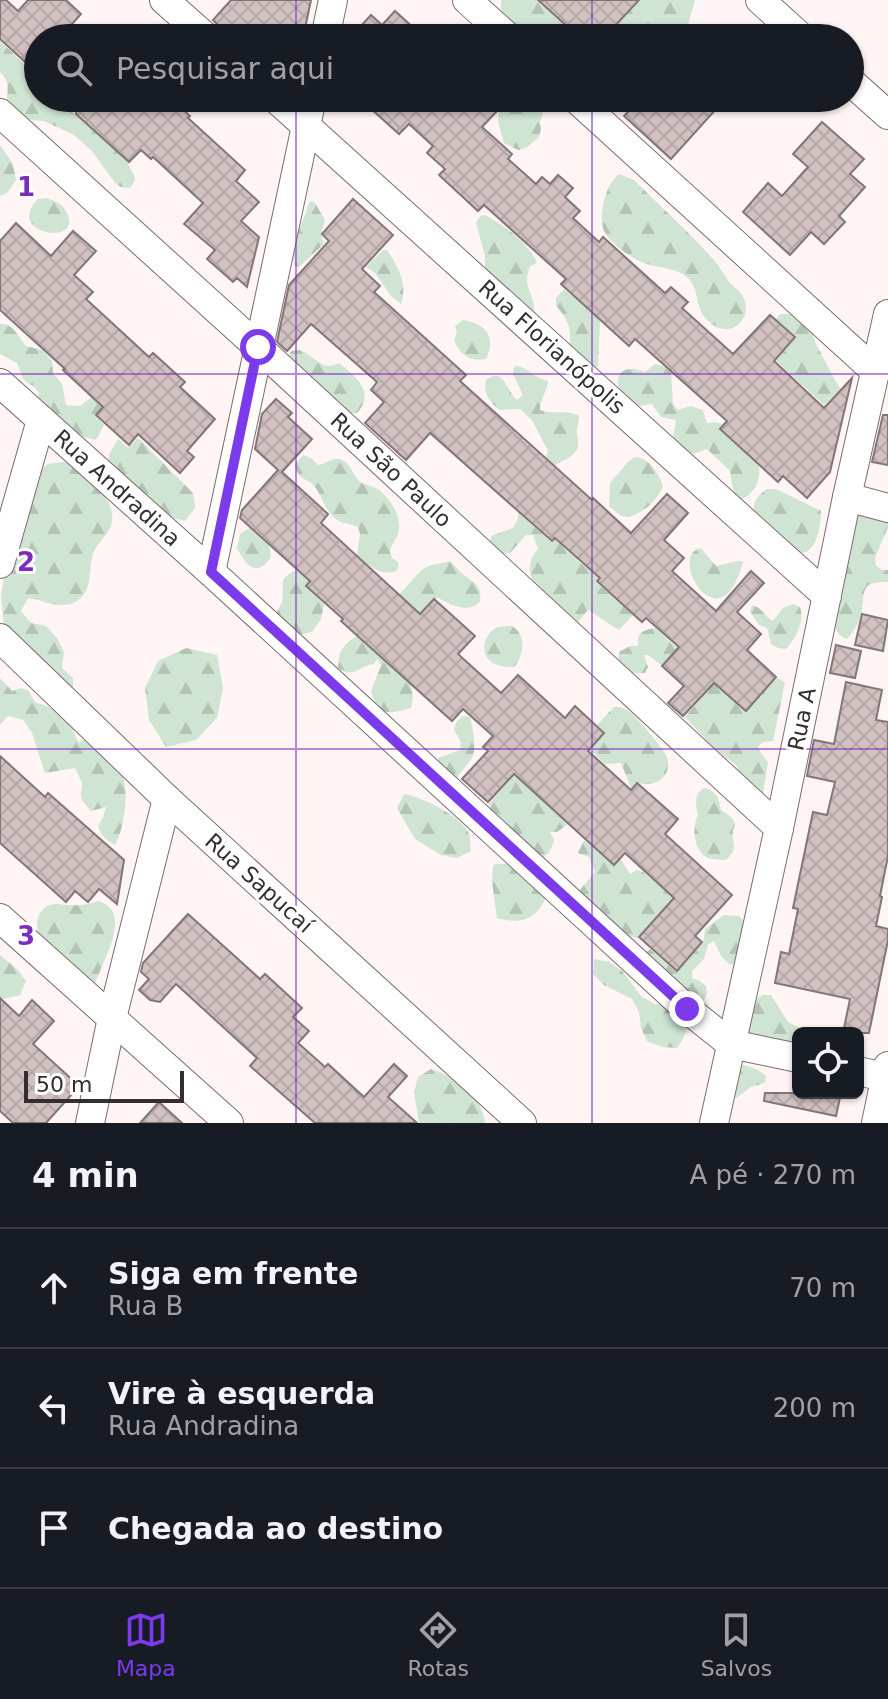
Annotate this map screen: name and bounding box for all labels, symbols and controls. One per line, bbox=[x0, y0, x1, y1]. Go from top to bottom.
search box bbox=[24, 24, 864, 112]
icon: search bbox=[52, 46, 96, 90]
text: Pesquisar aqui bbox=[116, 51, 334, 86]
text: 1 bbox=[17, 172, 35, 202]
street label: Rua Florianópolis bbox=[474, 275, 630, 419]
route start bbox=[240, 329, 276, 365]
street label: Rua São Paulo bbox=[325, 408, 457, 532]
street label: Rua Andradina bbox=[49, 425, 185, 551]
text: 2 bbox=[17, 547, 35, 577]
street label: Rua A bbox=[783, 685, 821, 753]
street label: Rua Sapucaí bbox=[200, 828, 318, 938]
text: 3 bbox=[17, 921, 35, 951]
route end bbox=[669, 991, 705, 1027]
map controls bbox=[792, 1027, 864, 1099]
button: locate bbox=[792, 1027, 864, 1099]
scale bar bbox=[24, 1067, 184, 1103]
text: 50 m bbox=[36, 1072, 92, 1097]
text: 4 min bbox=[32, 1155, 139, 1195]
text: A pé · 270 m bbox=[689, 1160, 856, 1190]
text: Siga em frente bbox=[108, 1256, 358, 1291]
icon: ahead bbox=[32, 1266, 76, 1310]
text: 70 m bbox=[789, 1273, 856, 1303]
text: Rua B bbox=[108, 1291, 183, 1321]
text: Vire à esquerda bbox=[108, 1376, 375, 1411]
icon: left bbox=[32, 1386, 76, 1430]
text: 200 m bbox=[773, 1393, 856, 1423]
text: Rua Andradina bbox=[108, 1411, 299, 1441]
icon: arrive bbox=[32, 1506, 76, 1550]
text: Chegada ao destino bbox=[108, 1511, 443, 1546]
tab: Mapa bbox=[116, 1608, 176, 1681]
tab: Rotas bbox=[408, 1608, 469, 1681]
tab: Salvos bbox=[701, 1608, 772, 1681]

